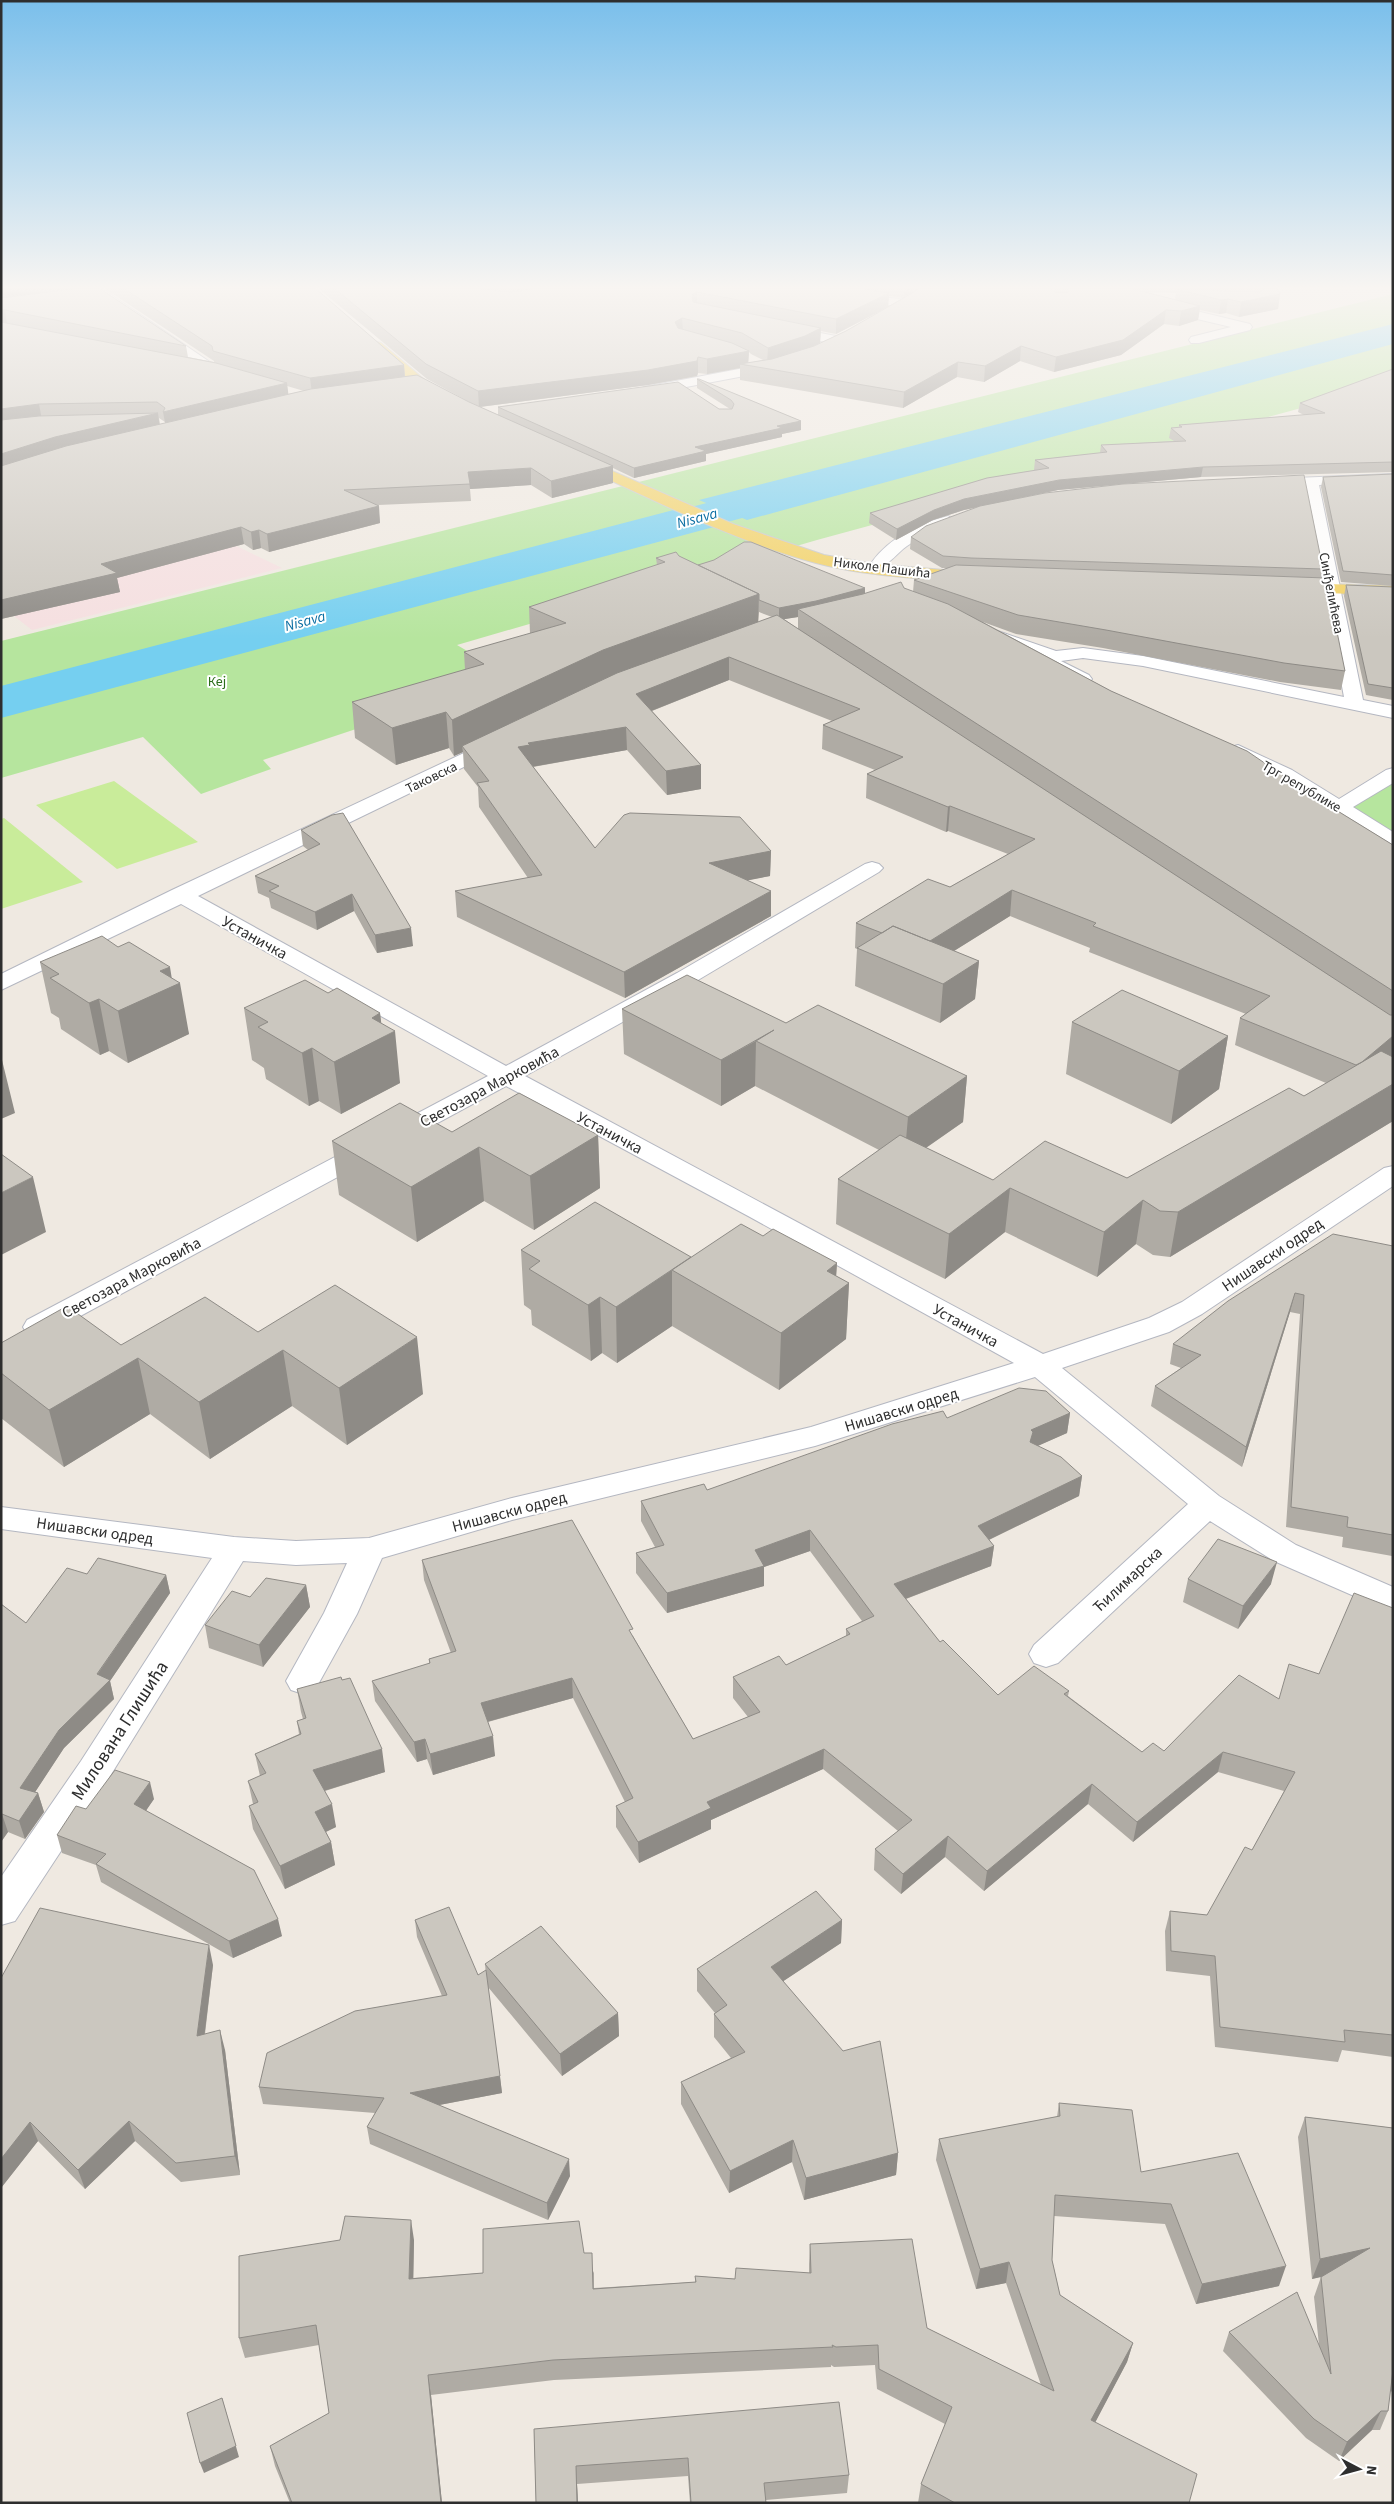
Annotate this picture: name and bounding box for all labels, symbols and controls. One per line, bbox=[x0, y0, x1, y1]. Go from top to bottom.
water label: Nisava bbox=[674, 503, 720, 534]
street label: Синђелићева bbox=[1313, 551, 1349, 636]
street label: Николе Пашића bbox=[832, 552, 932, 584]
water label: Nisava bbox=[282, 606, 328, 637]
park label: Кеј bbox=[208, 672, 226, 692]
street label: Трг републике bbox=[1258, 756, 1345, 818]
street label: Таковска bbox=[402, 757, 461, 799]
street label: Устаничка bbox=[218, 911, 291, 965]
street label: Светозара Марковића bbox=[416, 1041, 563, 1133]
street label: Устаничка bbox=[573, 1106, 646, 1159]
street label: Нишавски одред bbox=[1218, 1213, 1328, 1297]
street label: Светозара Марковића bbox=[58, 1232, 205, 1324]
street label: Устаничка bbox=[929, 1299, 1002, 1353]
street label: Нишавски одред bbox=[842, 1382, 961, 1438]
street label: Нишавски одред bbox=[450, 1486, 569, 1538]
street label: Нишавски одред bbox=[35, 1512, 155, 1550]
street label: Ћилимарска bbox=[1088, 1542, 1167, 1618]
street label: Милована Глишића bbox=[65, 1656, 175, 1806]
north arrow bbox=[1334, 2444, 1384, 2494]
text: N bbox=[1361, 2465, 1381, 2476]

